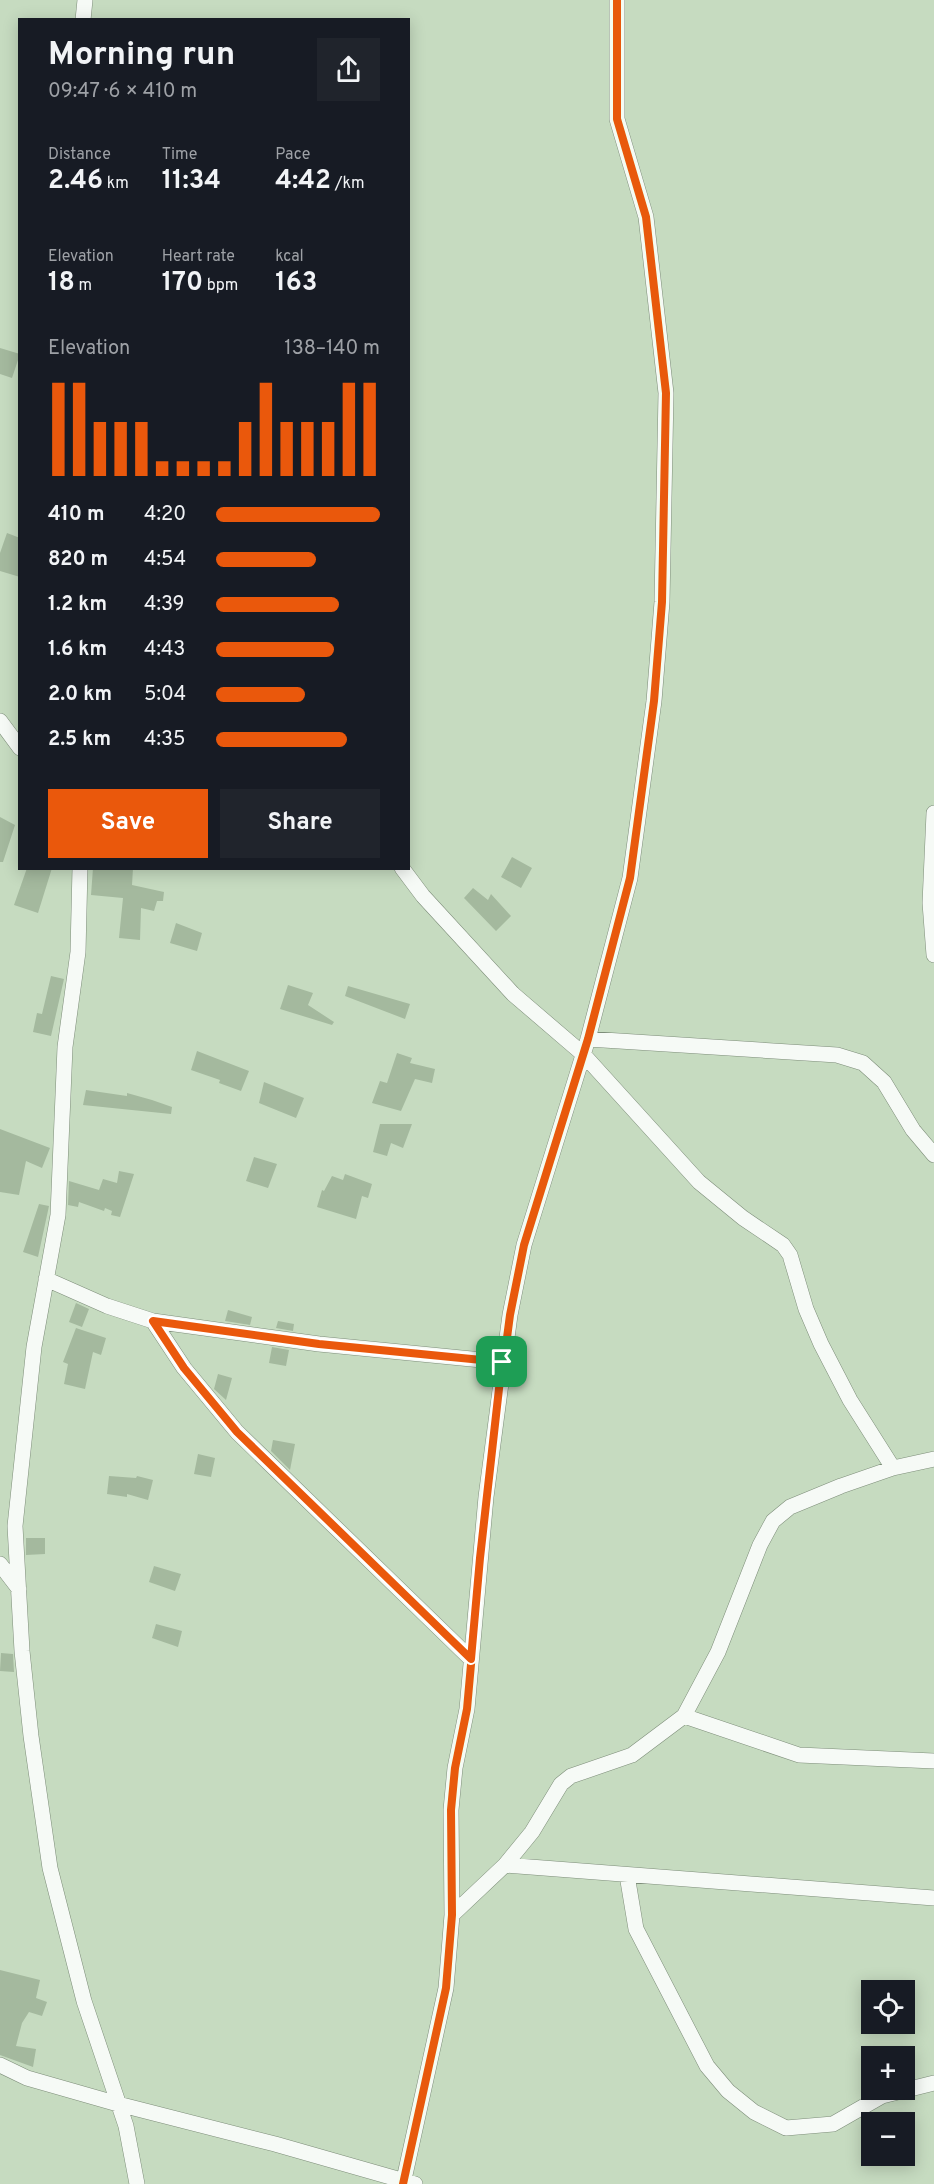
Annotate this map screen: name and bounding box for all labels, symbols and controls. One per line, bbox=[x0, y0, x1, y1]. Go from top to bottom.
text: Morning run bbox=[48, 35, 235, 77]
button: share bbox=[317, 38, 380, 101]
text: 09:47 · 6 × 410 m bbox=[48, 79, 197, 105]
text: Distance bbox=[48, 145, 111, 165]
text: Time bbox=[162, 145, 197, 165]
text: Pace bbox=[275, 145, 310, 165]
text: 2.46 bbox=[48, 165, 103, 198]
text: 11:34 bbox=[162, 165, 221, 198]
text: 4:42 bbox=[275, 165, 331, 198]
text: km bbox=[103, 174, 129, 194]
text: /km bbox=[331, 174, 365, 194]
text: Elevation bbox=[48, 247, 114, 267]
text: Heart rate bbox=[162, 247, 235, 267]
text: kcal bbox=[275, 247, 304, 267]
text: 18 bbox=[48, 267, 75, 300]
text: 170 bbox=[162, 267, 203, 300]
text: 163 bbox=[275, 267, 317, 300]
text: m bbox=[75, 276, 92, 296]
text: bpm bbox=[203, 276, 238, 296]
text: Elevation bbox=[48, 336, 130, 362]
text: 138–140 m bbox=[284, 336, 380, 362]
text: 410 m bbox=[48, 502, 105, 528]
text: 4:20 bbox=[144, 502, 186, 528]
text: 820 m bbox=[48, 547, 108, 573]
text: 4:54 bbox=[144, 547, 186, 573]
text: 1.2 km bbox=[48, 592, 107, 618]
text: 4:39 bbox=[144, 592, 185, 618]
text: 1.6 km bbox=[48, 637, 107, 663]
text: 4:43 bbox=[144, 637, 185, 663]
text: 2.0 km bbox=[48, 682, 112, 708]
text: 5:04 bbox=[144, 682, 186, 708]
text: 2.5 km bbox=[48, 727, 111, 753]
text: 4:35 bbox=[144, 727, 185, 753]
button: Save bbox=[48, 789, 208, 858]
button: Share bbox=[220, 789, 380, 858]
pin bbox=[476, 1336, 527, 1387]
icon: arrive bbox=[485, 1345, 518, 1378]
map controls bbox=[861, 1980, 915, 2166]
button: locate bbox=[861, 1980, 915, 2034]
button: + bbox=[861, 2046, 915, 2100]
button: − bbox=[861, 2112, 915, 2166]

